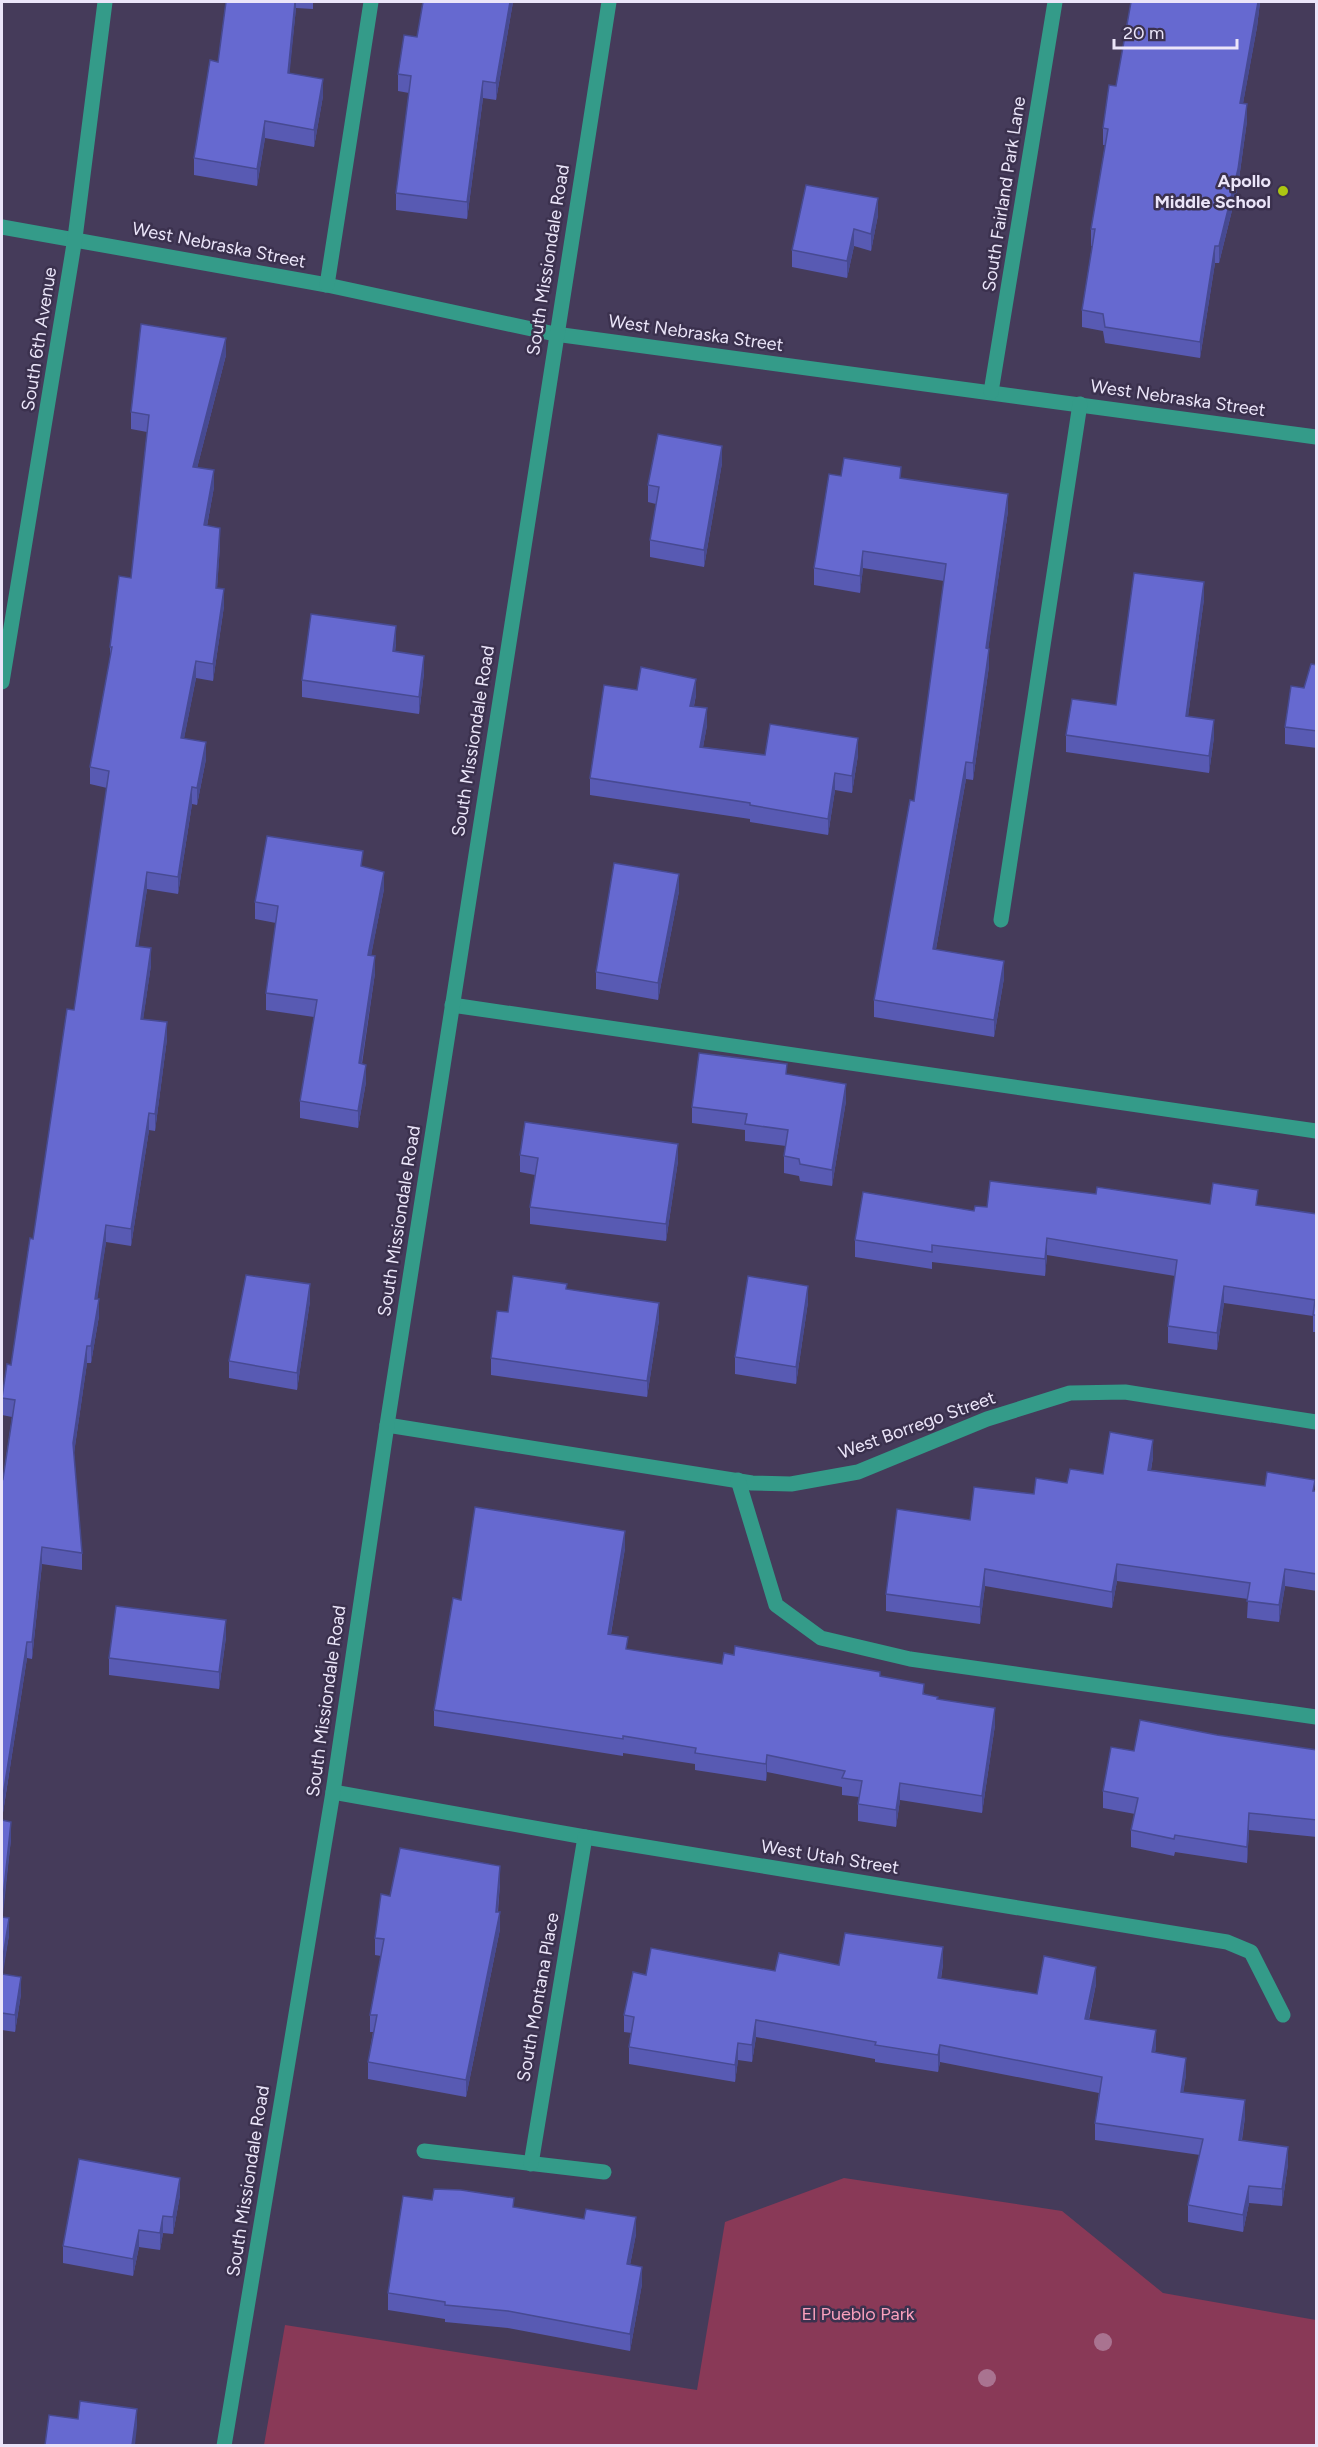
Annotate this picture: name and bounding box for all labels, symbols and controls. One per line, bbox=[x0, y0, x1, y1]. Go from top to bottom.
scale bar bbox=[1114, 12, 1237, 50]
text: 20 m bbox=[1123, 22, 1164, 44]
street label: South Fairland Park Lane bbox=[978, 95, 1030, 293]
street label: South Missiondale Road bbox=[522, 163, 574, 357]
place label: Apollo Middle School bbox=[1154, 170, 1271, 213]
marker: Apollo Middle School bbox=[1276, 184, 1290, 198]
street label: West Nebraska Street bbox=[130, 217, 308, 273]
street label: South 6th Avenue bbox=[17, 265, 61, 412]
street label: West Nebraska Street bbox=[607, 310, 785, 356]
street label: West Nebraska Street bbox=[1089, 375, 1267, 421]
street label: South Missiondale Road bbox=[447, 644, 499, 838]
street label: South Missiondale Road bbox=[373, 1124, 425, 1318]
street label: West Borrego Street bbox=[836, 1386, 999, 1464]
street label: South Missiondale Road bbox=[302, 1604, 350, 1798]
street label: West Utah Street bbox=[759, 1835, 901, 1879]
street label: South Montana Place bbox=[512, 1911, 564, 2083]
street label: South Missiondale Road bbox=[222, 2084, 274, 2278]
park label: El Pueblo Park bbox=[802, 2303, 915, 2325]

